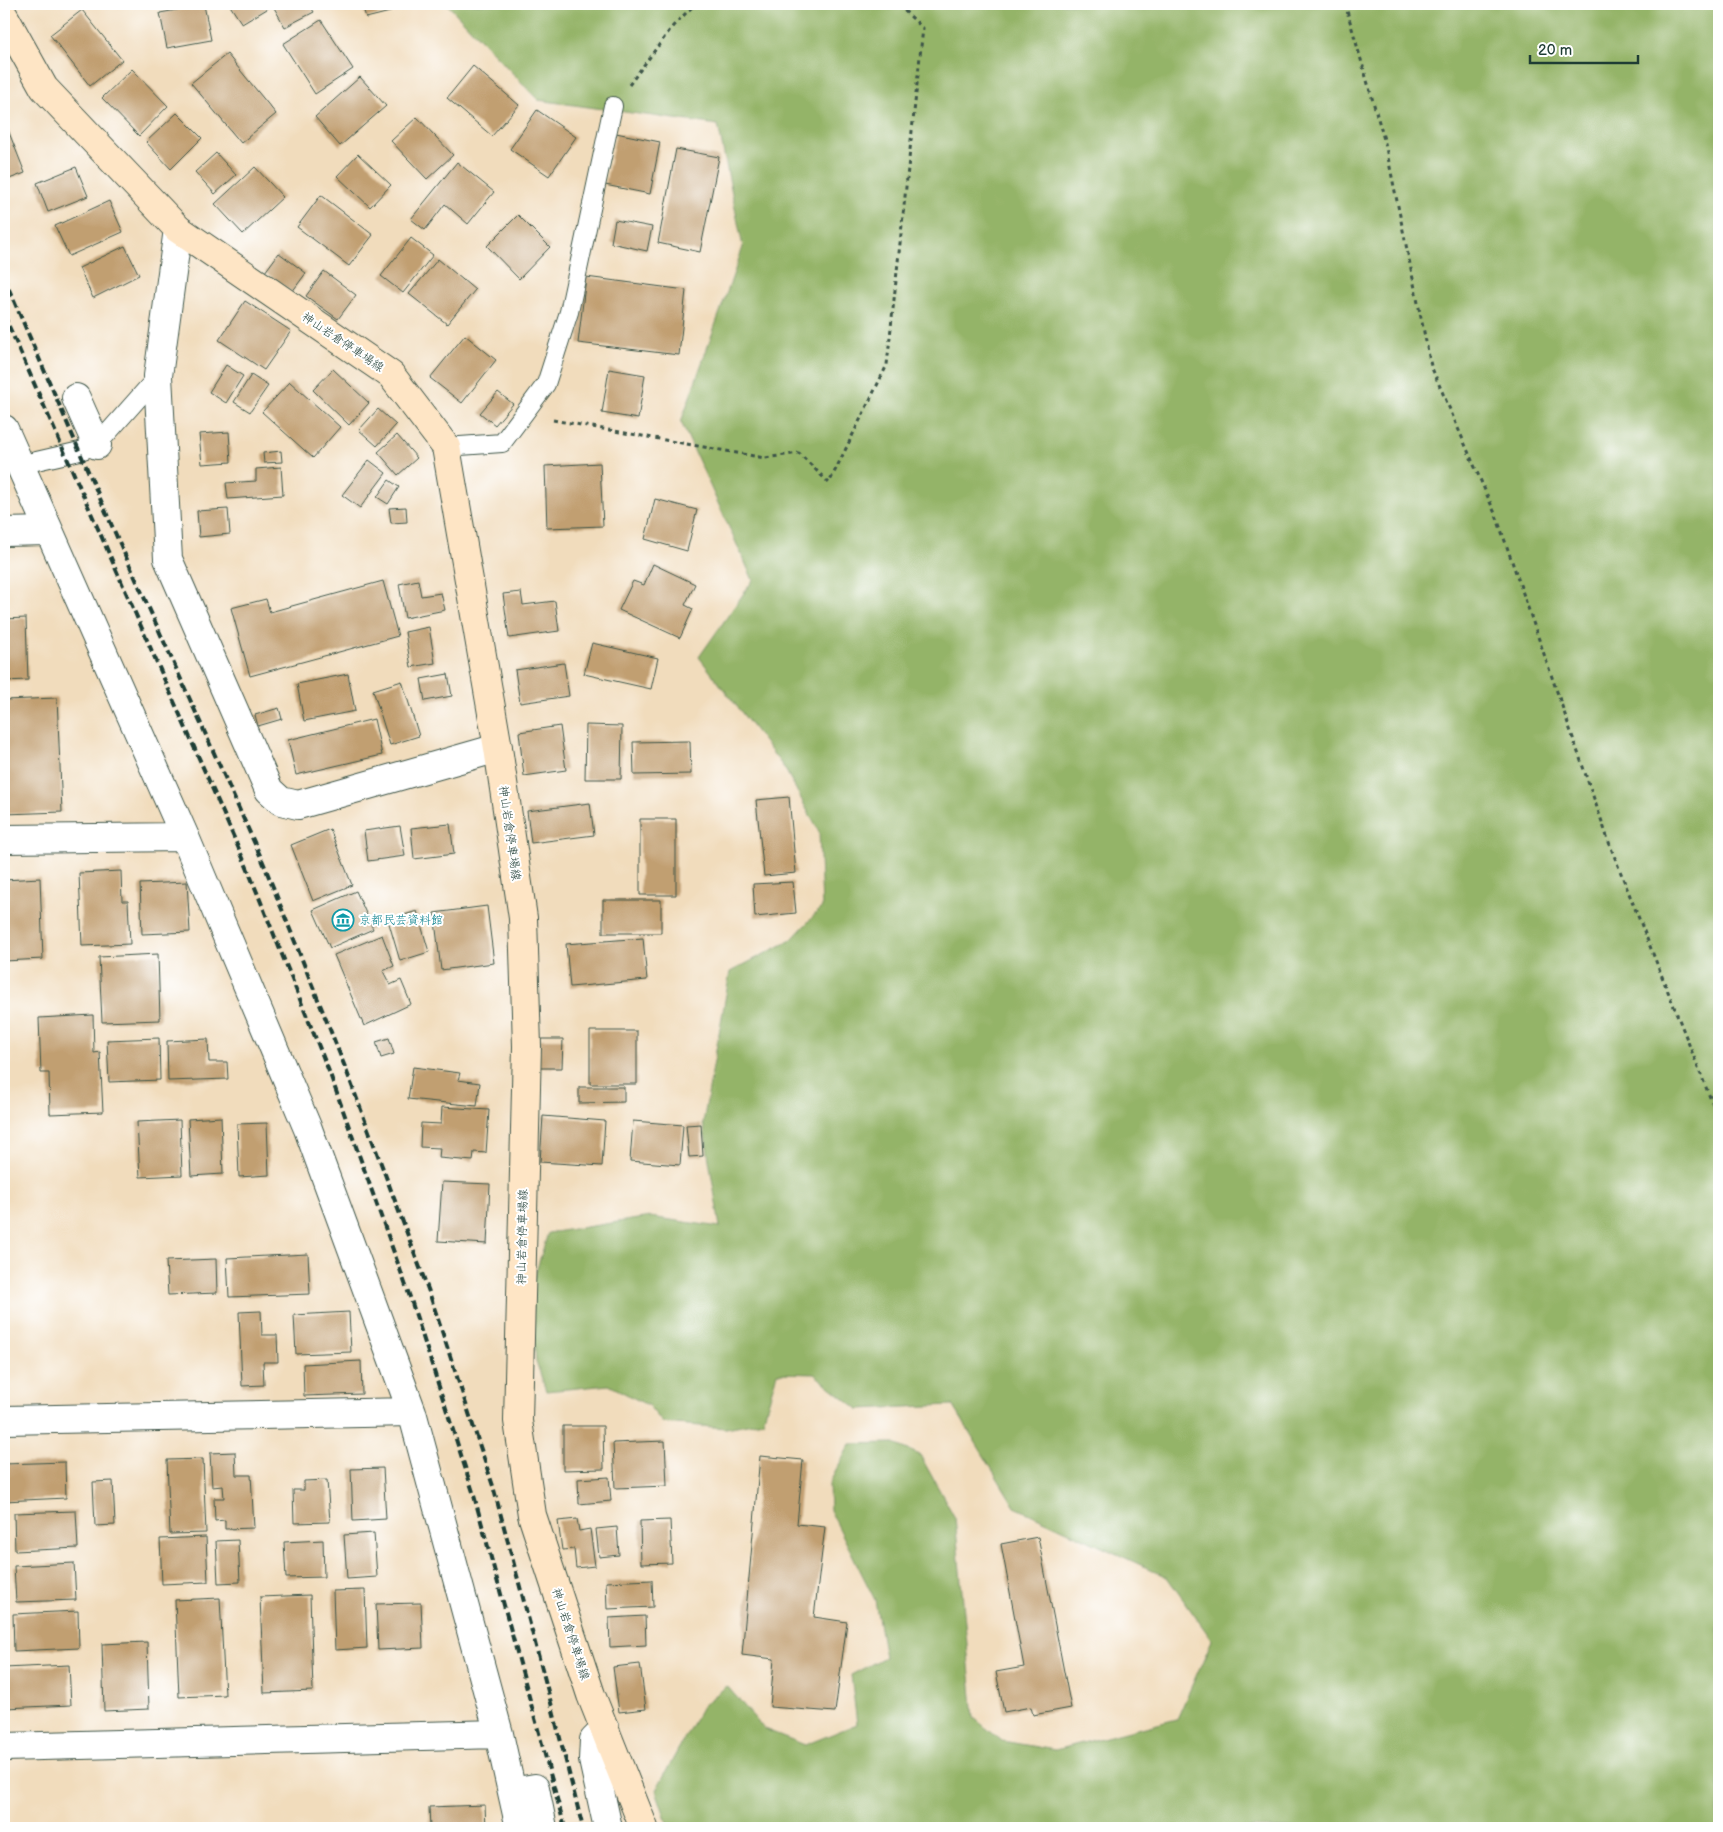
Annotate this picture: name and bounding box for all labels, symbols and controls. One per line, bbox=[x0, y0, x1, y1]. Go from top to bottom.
scale bar bbox=[1530, 32, 1638, 64]
text: 20 m bbox=[1538, 41, 1572, 60]
street label: 神山岩倉停車場線 bbox=[299, 309, 387, 375]
street label: 神山岩倉停車場線 bbox=[495, 784, 524, 882]
museum icon: 京都民芸資料館 bbox=[331, 908, 355, 932]
place label: 京都民芸資料館 bbox=[359, 913, 443, 928]
street label: 神山岩倉停車場線 bbox=[514, 1189, 531, 1285]
street label: 神山岩倉停車場線 bbox=[549, 1586, 592, 1682]

